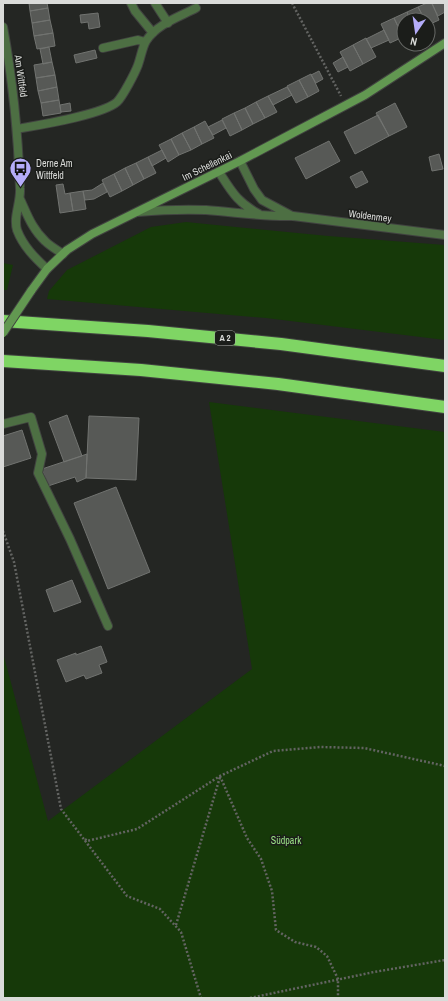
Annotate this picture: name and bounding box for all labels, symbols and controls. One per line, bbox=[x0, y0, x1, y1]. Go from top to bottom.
north arrow bbox=[396, 12, 436, 52]
text: N bbox=[409, 34, 418, 49]
street label: Am Wittfeld bbox=[11, 53, 30, 98]
street label: Im Schellenkai bbox=[180, 148, 234, 184]
bus stop icon: Derne Am Wittfeld bbox=[7, 156, 33, 189]
place label: Derne Am Wittfeld bbox=[36, 157, 73, 182]
street label: Woldenmey bbox=[348, 207, 393, 225]
road number: A 2 bbox=[215, 331, 235, 345]
park label: Südpark bbox=[271, 834, 302, 847]

